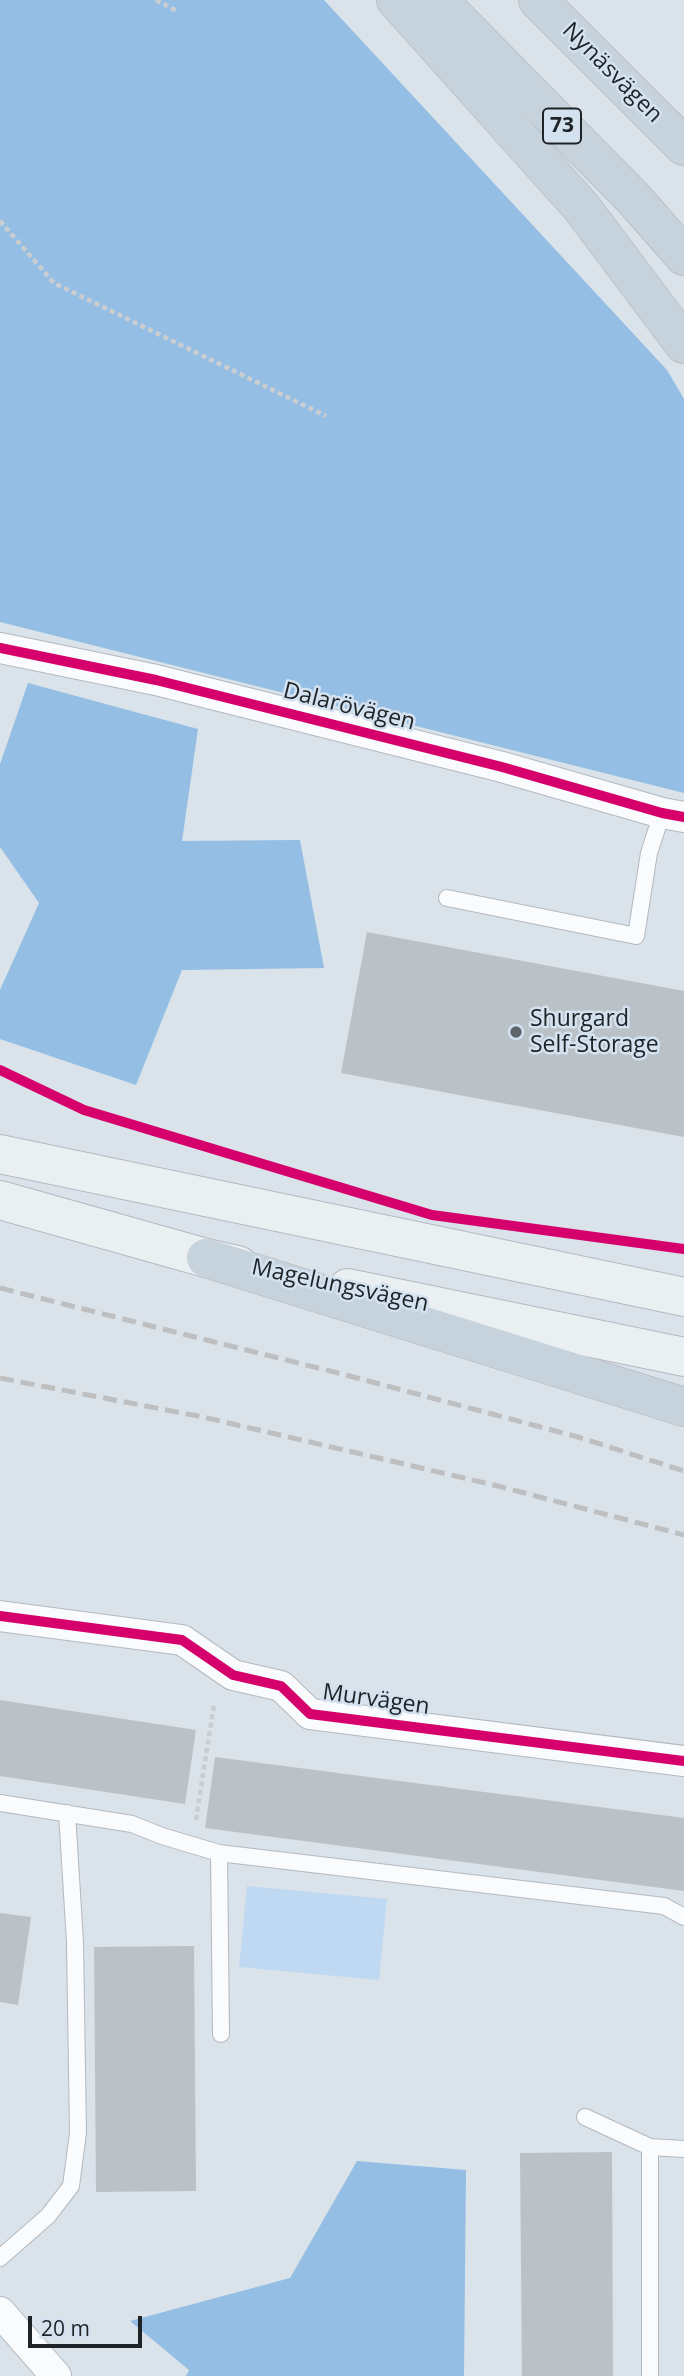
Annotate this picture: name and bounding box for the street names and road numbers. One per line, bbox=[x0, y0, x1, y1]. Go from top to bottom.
street label: Nynäsvägen bbox=[556, 17, 668, 129]
road number: 73 bbox=[543, 108, 581, 144]
street label: Dalarövägen bbox=[280, 677, 418, 737]
street label: Magelungsvägen bbox=[249, 1254, 431, 1318]
street label: Murvägen bbox=[321, 1679, 431, 1721]

